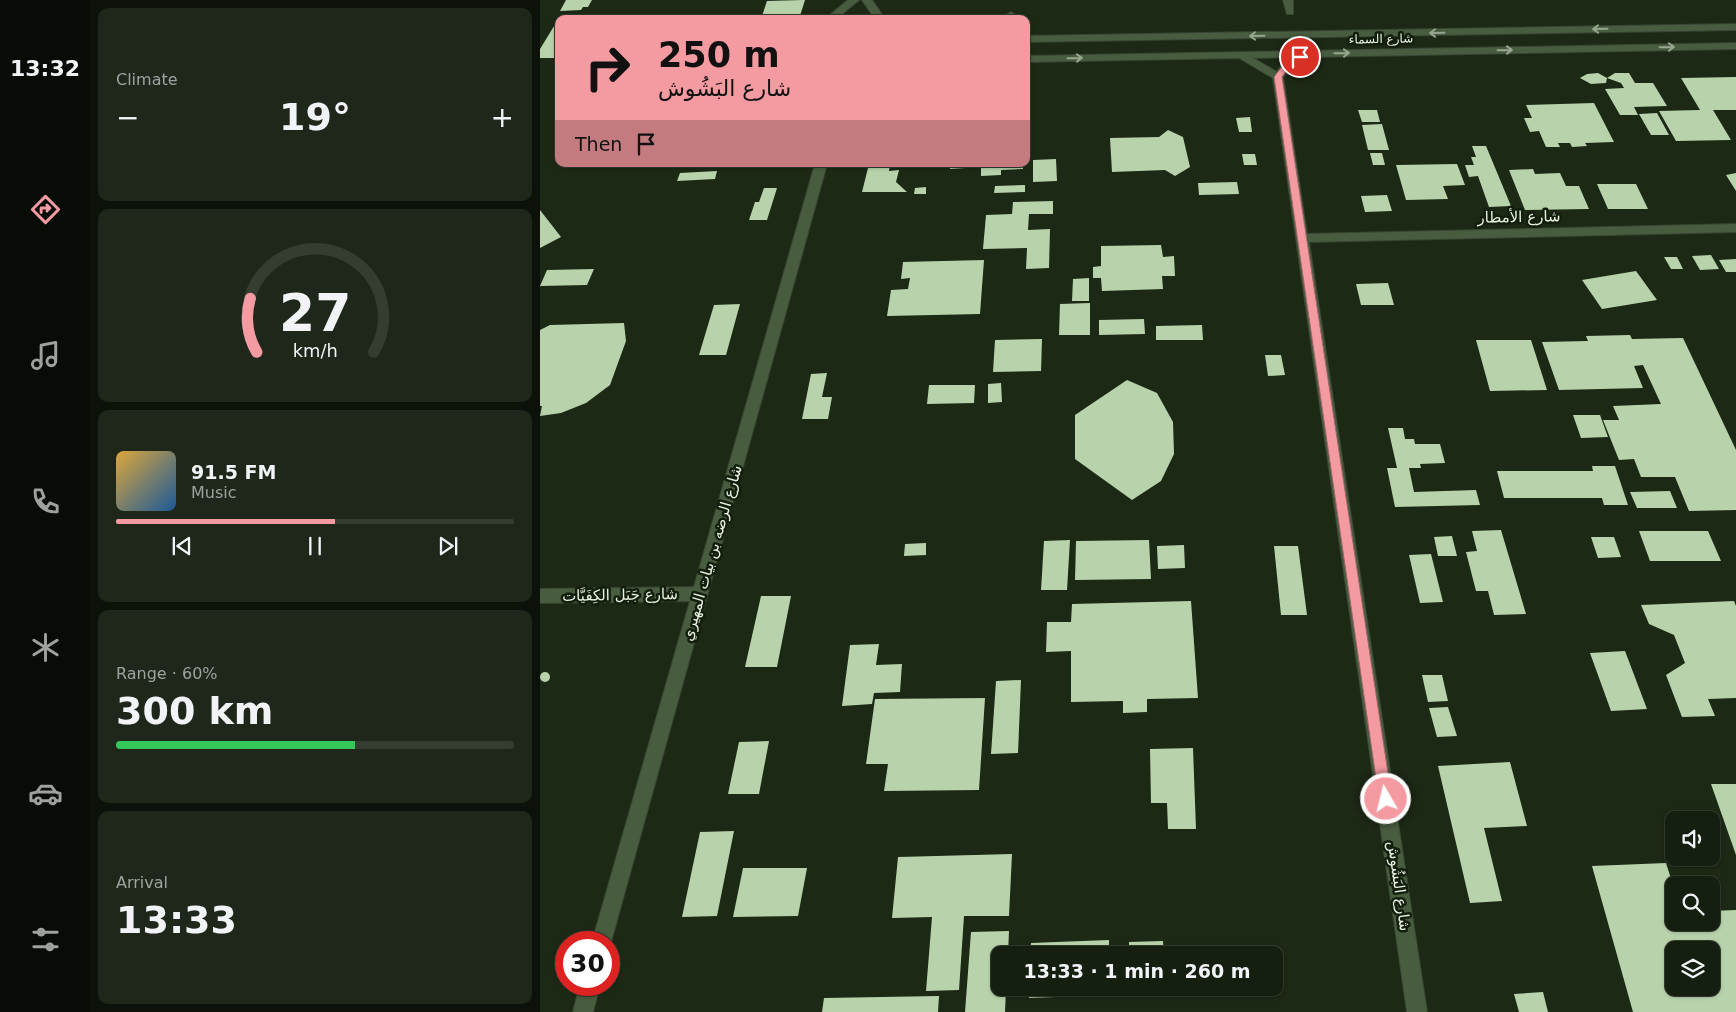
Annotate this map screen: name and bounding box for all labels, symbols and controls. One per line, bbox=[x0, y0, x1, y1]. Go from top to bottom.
one-way arrow bbox=[1592, 25, 1608, 34]
one-way arrow bbox=[1430, 28, 1446, 37]
one-way arrow bbox=[1250, 31, 1266, 41]
street label: شارع السماء bbox=[1349, 31, 1413, 48]
icon: right bbox=[575, 35, 640, 100]
text: 250 m bbox=[658, 35, 780, 75]
pin bbox=[1279, 36, 1321, 78]
icon: arrive bbox=[1286, 43, 1314, 71]
one-way arrow bbox=[1659, 43, 1675, 52]
one-way arrow bbox=[1496, 45, 1513, 55]
one-way arrow bbox=[1334, 48, 1350, 57]
one-way arrow bbox=[1066, 53, 1083, 63]
text: 13:32 bbox=[10, 56, 80, 81]
text: Climate bbox=[116, 70, 178, 89]
text: شارع البَشُوش bbox=[658, 76, 791, 101]
text: 19° bbox=[279, 95, 351, 139]
text: − bbox=[116, 101, 139, 134]
text: + bbox=[491, 101, 514, 134]
icon: arrive bbox=[632, 130, 660, 158]
text: Then bbox=[575, 133, 622, 155]
icon: directions bbox=[28, 192, 63, 227]
street label: شارع الأمطار bbox=[1476, 206, 1561, 227]
text: 27 bbox=[279, 283, 351, 343]
icon: music bbox=[28, 338, 63, 373]
text: km/h bbox=[292, 340, 338, 361]
text: 91.5 FM bbox=[191, 461, 276, 483]
street label: شارع الرضه بن بيات المهيري bbox=[678, 463, 747, 643]
text: Music bbox=[191, 483, 237, 502]
icon: phone bbox=[28, 484, 63, 519]
icon: previous bbox=[168, 532, 196, 560]
icon: pause bbox=[301, 532, 329, 560]
icon: next bbox=[434, 532, 462, 560]
street label: شارع جَبَل الكِفَيَّات bbox=[562, 585, 678, 605]
icon: climate bbox=[28, 630, 63, 665]
text: Range · 60% bbox=[116, 664, 218, 683]
text: 300 km bbox=[116, 689, 273, 733]
position arrow bbox=[1359, 772, 1411, 824]
icon: car bbox=[28, 776, 63, 811]
map controls bbox=[1665, 811, 1720, 996]
button: sound bbox=[1665, 811, 1720, 866]
street label: شارع البَشُوش bbox=[1384, 840, 1414, 932]
text: Arrival bbox=[116, 873, 168, 892]
button: search bbox=[1665, 876, 1720, 931]
text: 13:33 bbox=[116, 898, 237, 942]
icon: filters bbox=[28, 922, 63, 957]
speed limit sign: 30 bbox=[555, 931, 620, 996]
button: layers bbox=[1665, 941, 1720, 996]
text: 13:33 · 1 min · 260 m bbox=[1023, 960, 1251, 982]

